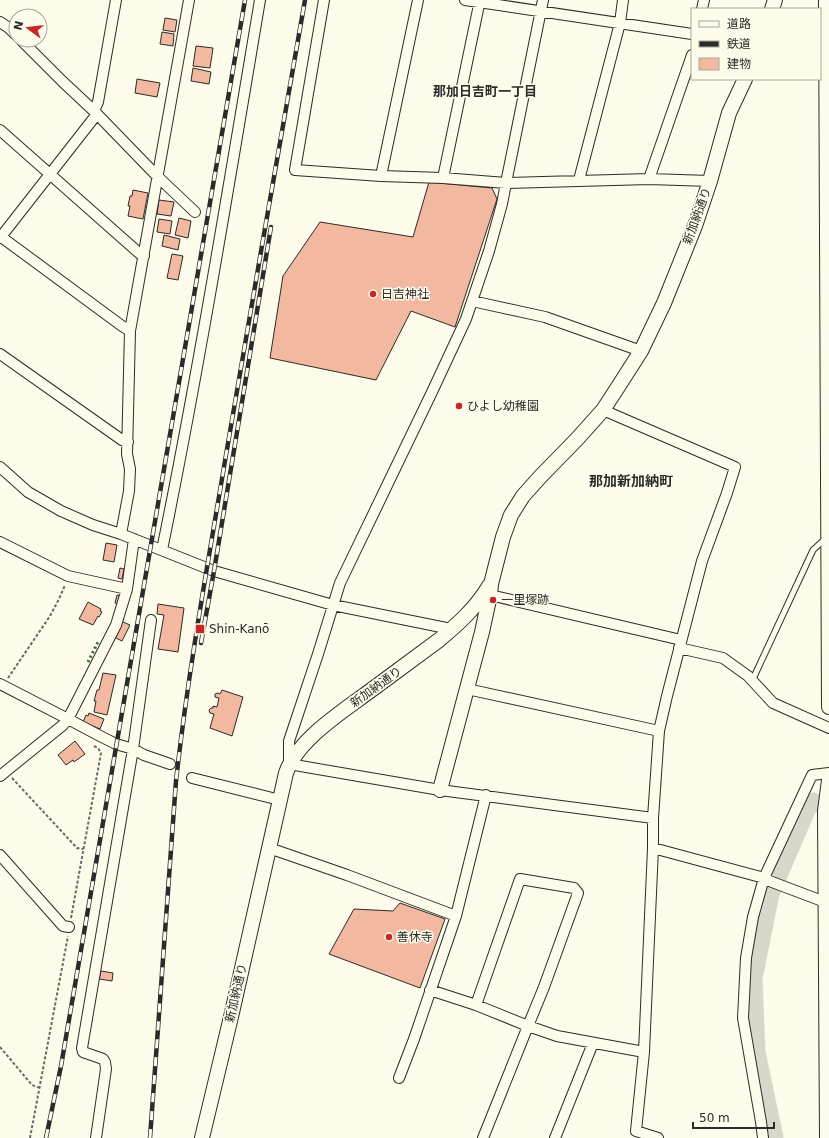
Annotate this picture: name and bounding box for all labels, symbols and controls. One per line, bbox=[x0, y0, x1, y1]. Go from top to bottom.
north arrow bbox=[8, 8, 48, 48]
legend bbox=[691, 8, 821, 80]
text: 道路 bbox=[727, 17, 751, 31]
text: N bbox=[11, 19, 26, 32]
text: 鉄道 bbox=[727, 37, 751, 51]
text: 建物 bbox=[727, 57, 751, 71]
district label: 那加日吉町一丁目 bbox=[433, 84, 537, 99]
street label: 新加納通り bbox=[680, 185, 714, 247]
place label: 日吉神社 bbox=[381, 287, 429, 301]
marker: 日吉神社 bbox=[368, 289, 378, 299]
place label: ひよし幼稚園 bbox=[467, 399, 539, 413]
marker: ひよし幼稚園 bbox=[454, 401, 464, 411]
district label: 那加新加納町 bbox=[589, 473, 673, 489]
place label: 一里塚跡 bbox=[501, 593, 549, 607]
marker: 一里塚跡 bbox=[488, 595, 498, 605]
place label: Shin-Kanō bbox=[209, 622, 269, 636]
marker: Shin-Kanō bbox=[194, 623, 206, 635]
street label: 新加納通り bbox=[348, 664, 404, 710]
place label: 善休寺 bbox=[397, 930, 433, 944]
marker: 善休寺 bbox=[384, 932, 394, 942]
street label: 新加納通り bbox=[222, 962, 250, 1024]
scale bar bbox=[693, 1104, 774, 1130]
text: 50 m bbox=[699, 1111, 730, 1125]

